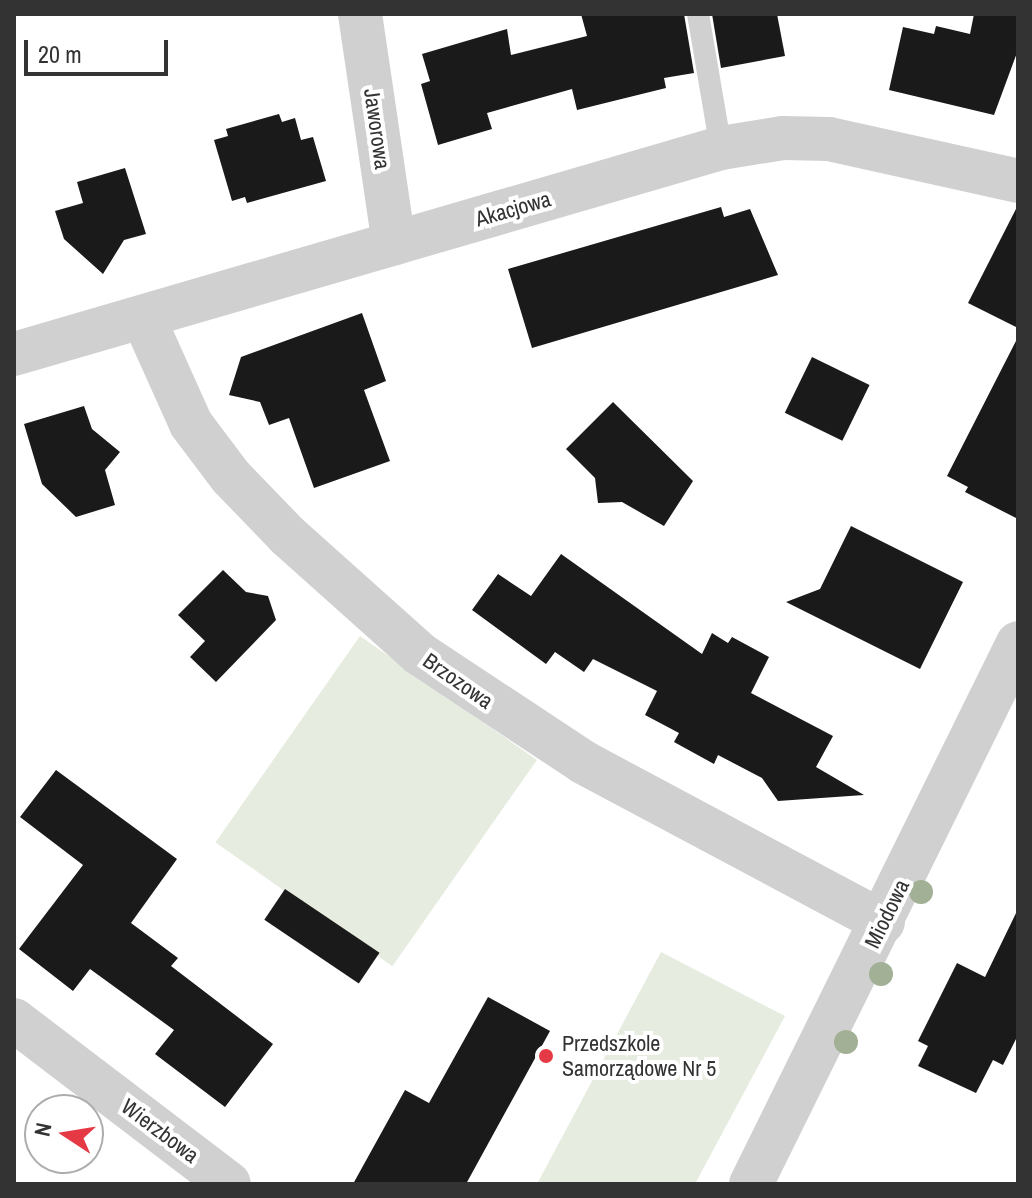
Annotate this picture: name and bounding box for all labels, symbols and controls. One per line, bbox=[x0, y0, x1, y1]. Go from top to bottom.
scale bar bbox=[28, 24, 172, 74]
text: 20 m bbox=[38, 38, 82, 70]
street label: Jaworowa bbox=[358, 87, 396, 171]
street label: Akacjowa bbox=[472, 186, 554, 232]
street label: Brzozowa bbox=[418, 647, 498, 715]
street label: Miodowa bbox=[859, 875, 915, 953]
place label: Przedszkole Samorządowe Nr 5 bbox=[562, 1030, 716, 1082]
marker: Przedszkole Samorządowe Nr 5 bbox=[537, 1047, 555, 1065]
street label: Wierzbowa bbox=[116, 1093, 204, 1169]
north arrow bbox=[24, 1094, 104, 1174]
text: N bbox=[26, 1120, 59, 1139]

